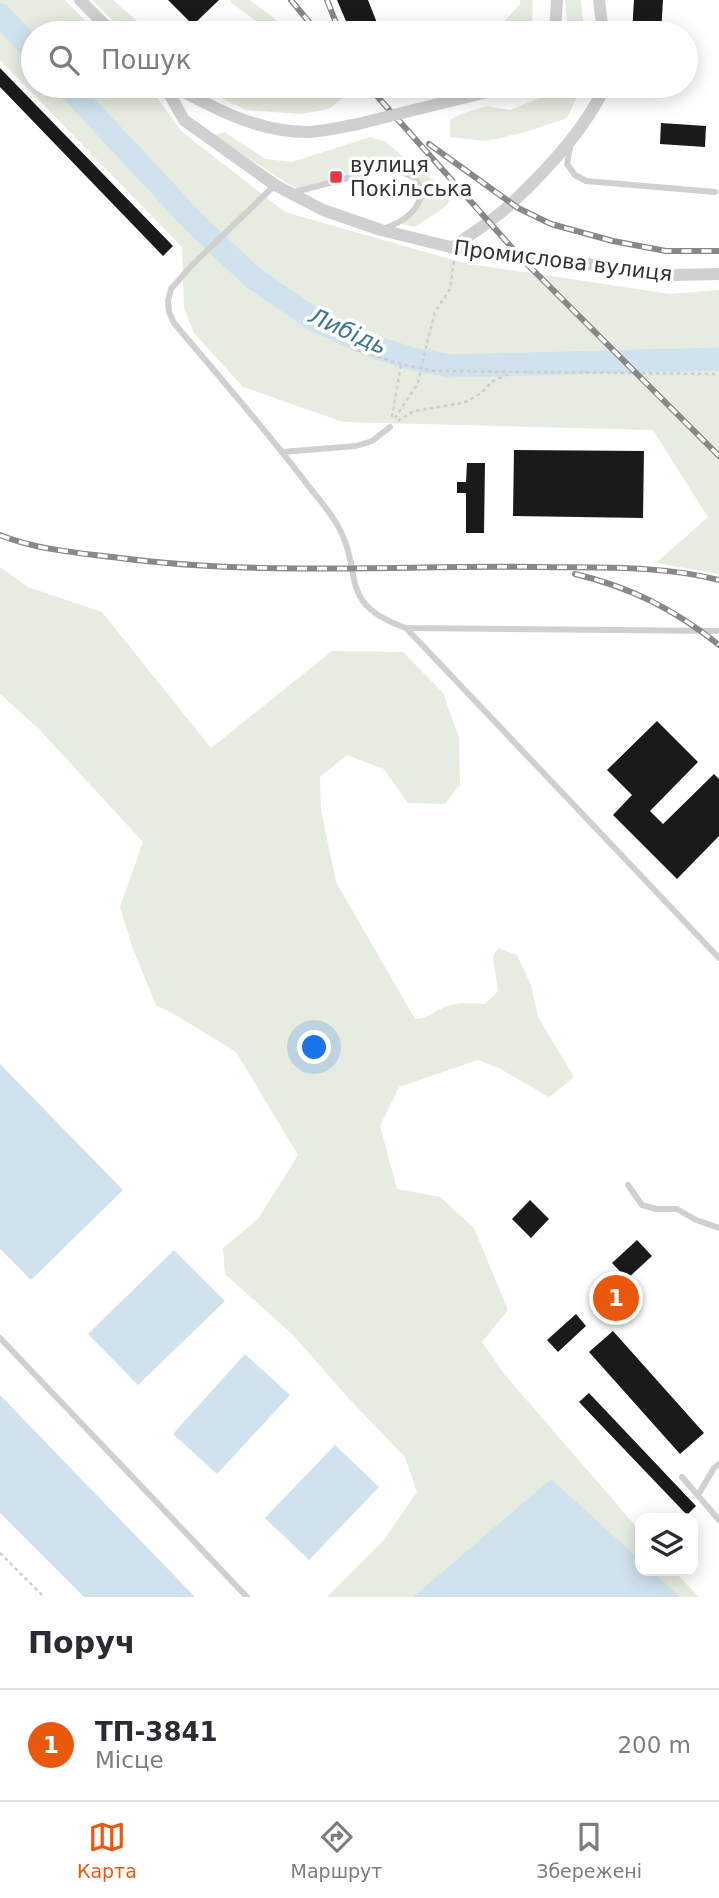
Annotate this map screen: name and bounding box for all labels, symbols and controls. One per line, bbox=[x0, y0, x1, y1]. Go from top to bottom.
search box bbox=[21, 21, 698, 98]
icon: search bbox=[45, 41, 83, 79]
text: Пошук bbox=[101, 45, 191, 75]
place label: вулиця Покільська bbox=[350, 153, 472, 201]
marker: вулиця Покільська bbox=[328, 169, 344, 185]
street label: Промислова вулиця bbox=[452, 236, 674, 286]
water label: Либідь bbox=[304, 302, 391, 360]
your location bbox=[297, 1030, 331, 1064]
pin: 1 bbox=[593, 1272, 639, 1324]
map controls bbox=[635, 1513, 698, 1576]
button: layers bbox=[635, 1513, 698, 1576]
text: Поруч bbox=[28, 1625, 135, 1660]
text: ТП-3841 bbox=[95, 1717, 218, 1747]
text: 1 bbox=[43, 1732, 59, 1758]
text: 200 m bbox=[617, 1732, 691, 1758]
text: Місце bbox=[95, 1747, 164, 1773]
tab: Карта bbox=[77, 1818, 137, 1882]
tab: Маршрут bbox=[291, 1818, 382, 1882]
tab: Збережені bbox=[536, 1818, 642, 1882]

